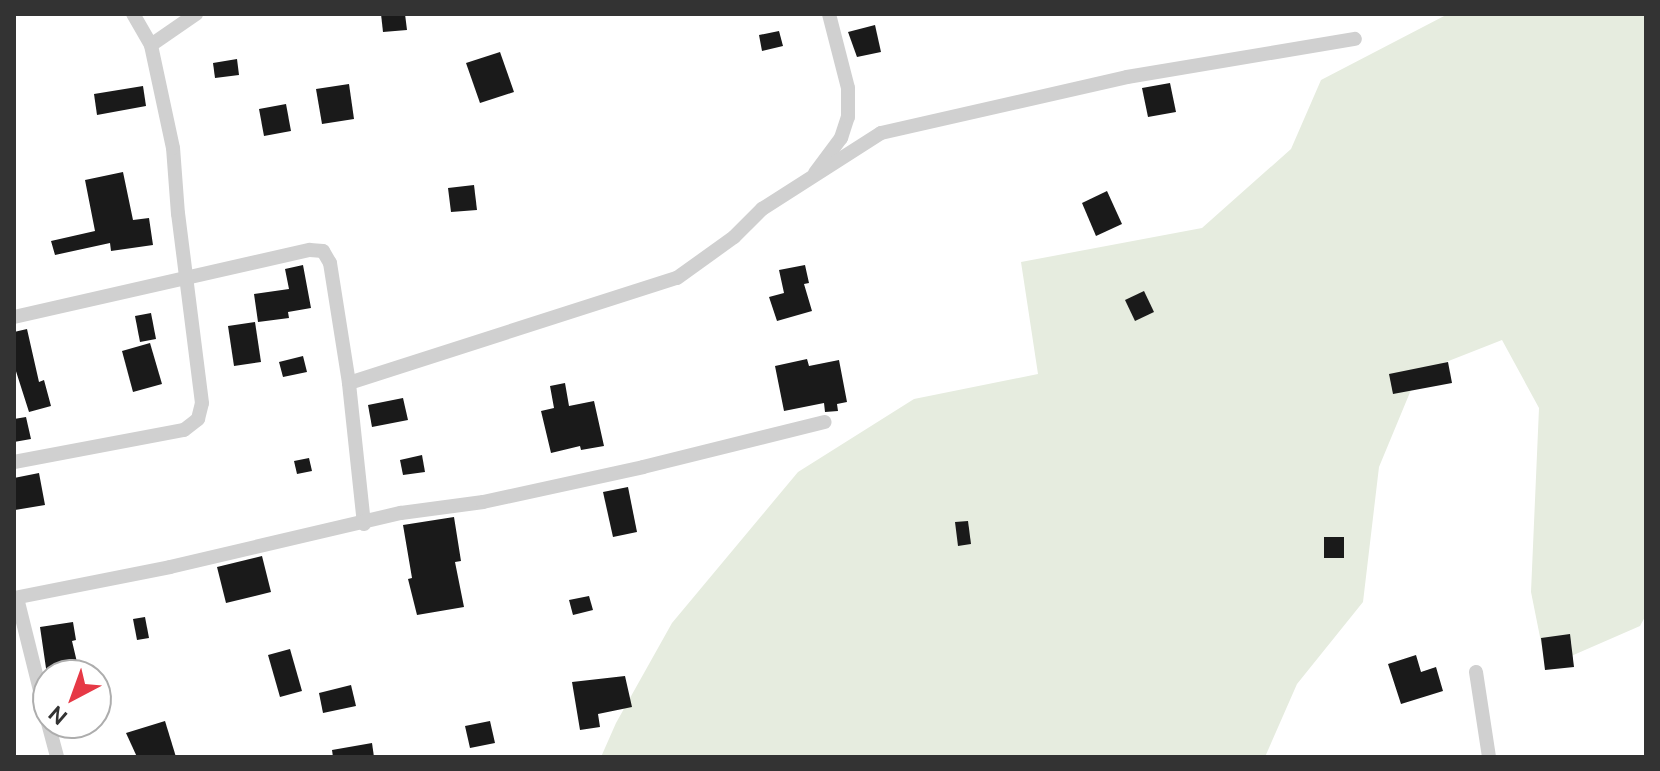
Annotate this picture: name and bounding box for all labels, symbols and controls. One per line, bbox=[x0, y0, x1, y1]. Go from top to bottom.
north arrow bbox=[32, 659, 112, 739]
text: N bbox=[43, 701, 72, 731]

